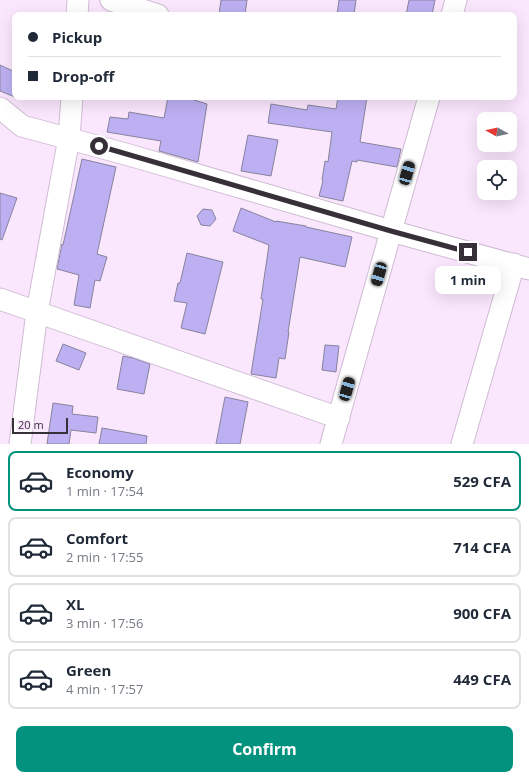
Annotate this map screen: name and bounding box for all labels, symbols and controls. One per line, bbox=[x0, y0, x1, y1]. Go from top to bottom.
text: Pickup bbox=[52, 27, 102, 47]
text: Drop-off bbox=[52, 66, 114, 86]
north arrow bbox=[477, 112, 517, 152]
map controls bbox=[477, 112, 517, 200]
route start bbox=[90, 137, 108, 155]
car bbox=[398, 160, 416, 186]
button: locate bbox=[477, 160, 517, 200]
route end bbox=[459, 243, 477, 261]
car bbox=[370, 261, 388, 287]
callout: 1 min bbox=[435, 266, 501, 294]
text: 1 min bbox=[450, 271, 486, 289]
car bbox=[338, 376, 356, 402]
scale bar bbox=[12, 416, 68, 435]
text: 20 m bbox=[18, 417, 44, 432]
text: Economy bbox=[66, 462, 134, 482]
icon: car bbox=[18, 463, 54, 499]
text: 529 CFA bbox=[453, 471, 511, 491]
text: 1 min · 17:54 bbox=[66, 482, 143, 500]
text: Comfort bbox=[66, 528, 128, 548]
icon: car bbox=[18, 529, 54, 565]
text: 714 CFA bbox=[453, 537, 511, 557]
text: 2 min · 17:55 bbox=[66, 548, 143, 566]
text: XL bbox=[66, 594, 84, 614]
icon: car bbox=[18, 595, 54, 631]
text: 900 CFA bbox=[453, 603, 511, 623]
text: 3 min · 17:56 bbox=[66, 614, 143, 632]
text: Green bbox=[66, 660, 111, 680]
icon: car bbox=[18, 661, 54, 697]
text: 449 CFA bbox=[453, 669, 511, 689]
text: 4 min · 17:57 bbox=[66, 680, 143, 698]
button: Confirm bbox=[16, 726, 513, 772]

